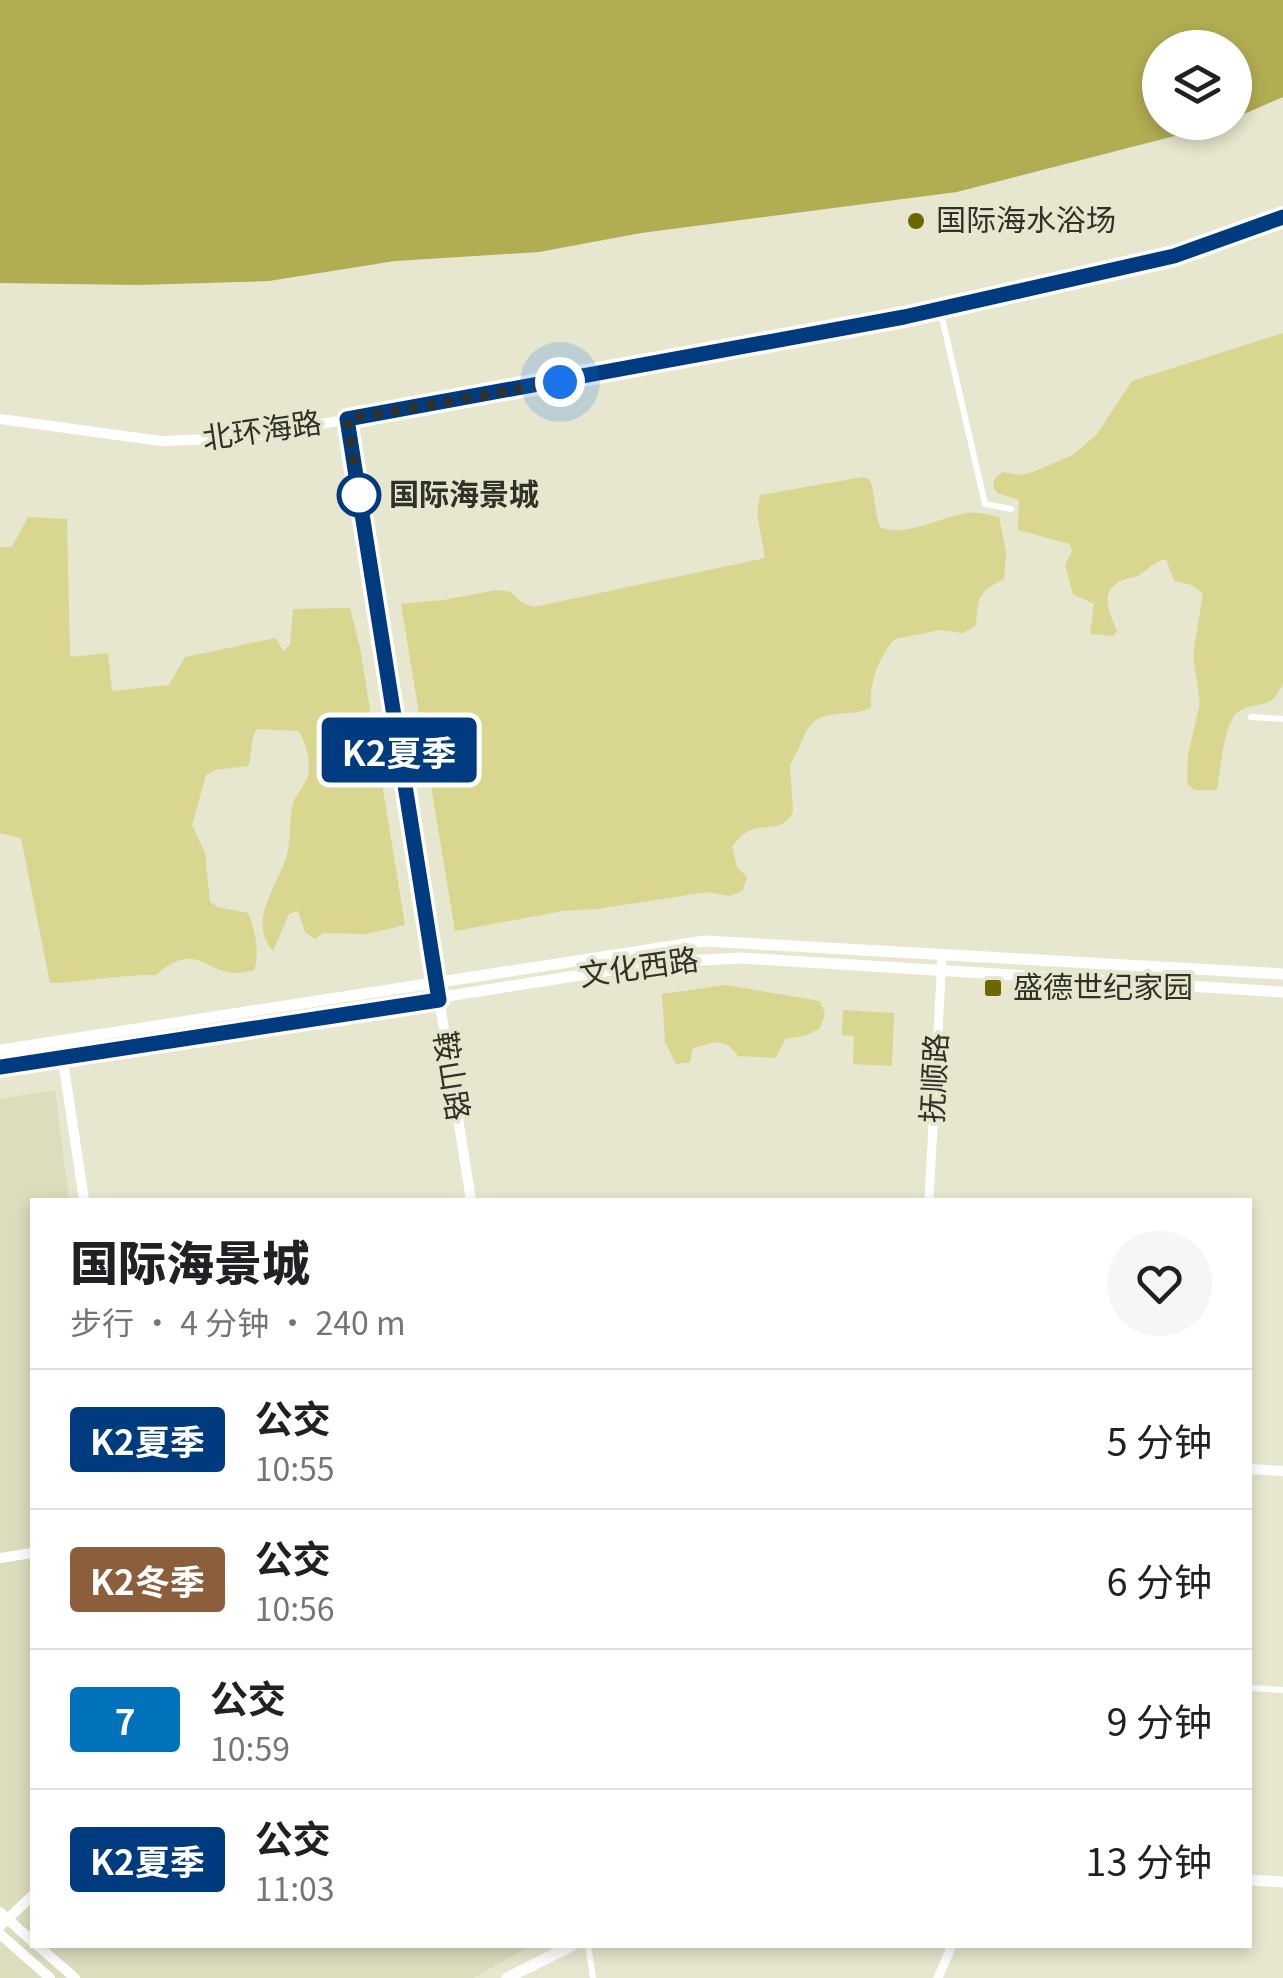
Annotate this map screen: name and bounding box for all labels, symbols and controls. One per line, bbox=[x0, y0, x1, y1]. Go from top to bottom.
map controls bbox=[1142, 30, 1252, 140]
button: layers bbox=[1142, 30, 1252, 140]
place label: 国际海水浴场 bbox=[936, 196, 1116, 240]
marker: 国际海水浴场 bbox=[905, 210, 927, 232]
your location bbox=[535, 357, 585, 407]
street label: 北环海路 bbox=[199, 398, 324, 458]
place label: 国际海景城 bbox=[389, 470, 539, 514]
marker: 国际海景城 bbox=[338, 474, 380, 516]
line badge: K2夏季 bbox=[329, 718, 469, 782]
text: K2夏季 bbox=[342, 725, 456, 776]
street label: 文化西路 bbox=[576, 935, 701, 995]
place label: 盛德世纪家园 bbox=[1013, 963, 1193, 1007]
marker: 盛德世纪家园 bbox=[982, 977, 1004, 999]
street label: 鞍山路 bbox=[425, 1028, 483, 1123]
street label: 抚顺路 bbox=[908, 1032, 956, 1124]
text: 国际海景城 bbox=[70, 1225, 310, 1295]
button: heart bbox=[1107, 1231, 1212, 1336]
text: 步行 · 4 分钟 · 240 m bbox=[70, 1298, 406, 1344]
text: 公交 bbox=[255, 1389, 331, 1444]
text: 5 分钟 bbox=[1106, 1412, 1212, 1467]
text: K2夏季 bbox=[90, 1414, 205, 1465]
text: 10:55 bbox=[255, 1444, 335, 1490]
text: 公交 bbox=[255, 1529, 331, 1584]
text: 6 分钟 bbox=[1106, 1552, 1212, 1607]
text: K2冬季 bbox=[90, 1554, 205, 1605]
text: 10:56 bbox=[255, 1584, 335, 1630]
text: 公交 bbox=[210, 1669, 286, 1724]
text: 9 分钟 bbox=[1106, 1692, 1212, 1747]
text: 7 bbox=[115, 1694, 135, 1745]
text: 10:59 bbox=[210, 1724, 290, 1770]
text: 公交 bbox=[255, 1809, 331, 1864]
text: 13 分钟 bbox=[1085, 1832, 1212, 1887]
text: K2夏季 bbox=[90, 1834, 205, 1885]
text: 11:03 bbox=[255, 1864, 335, 1910]

